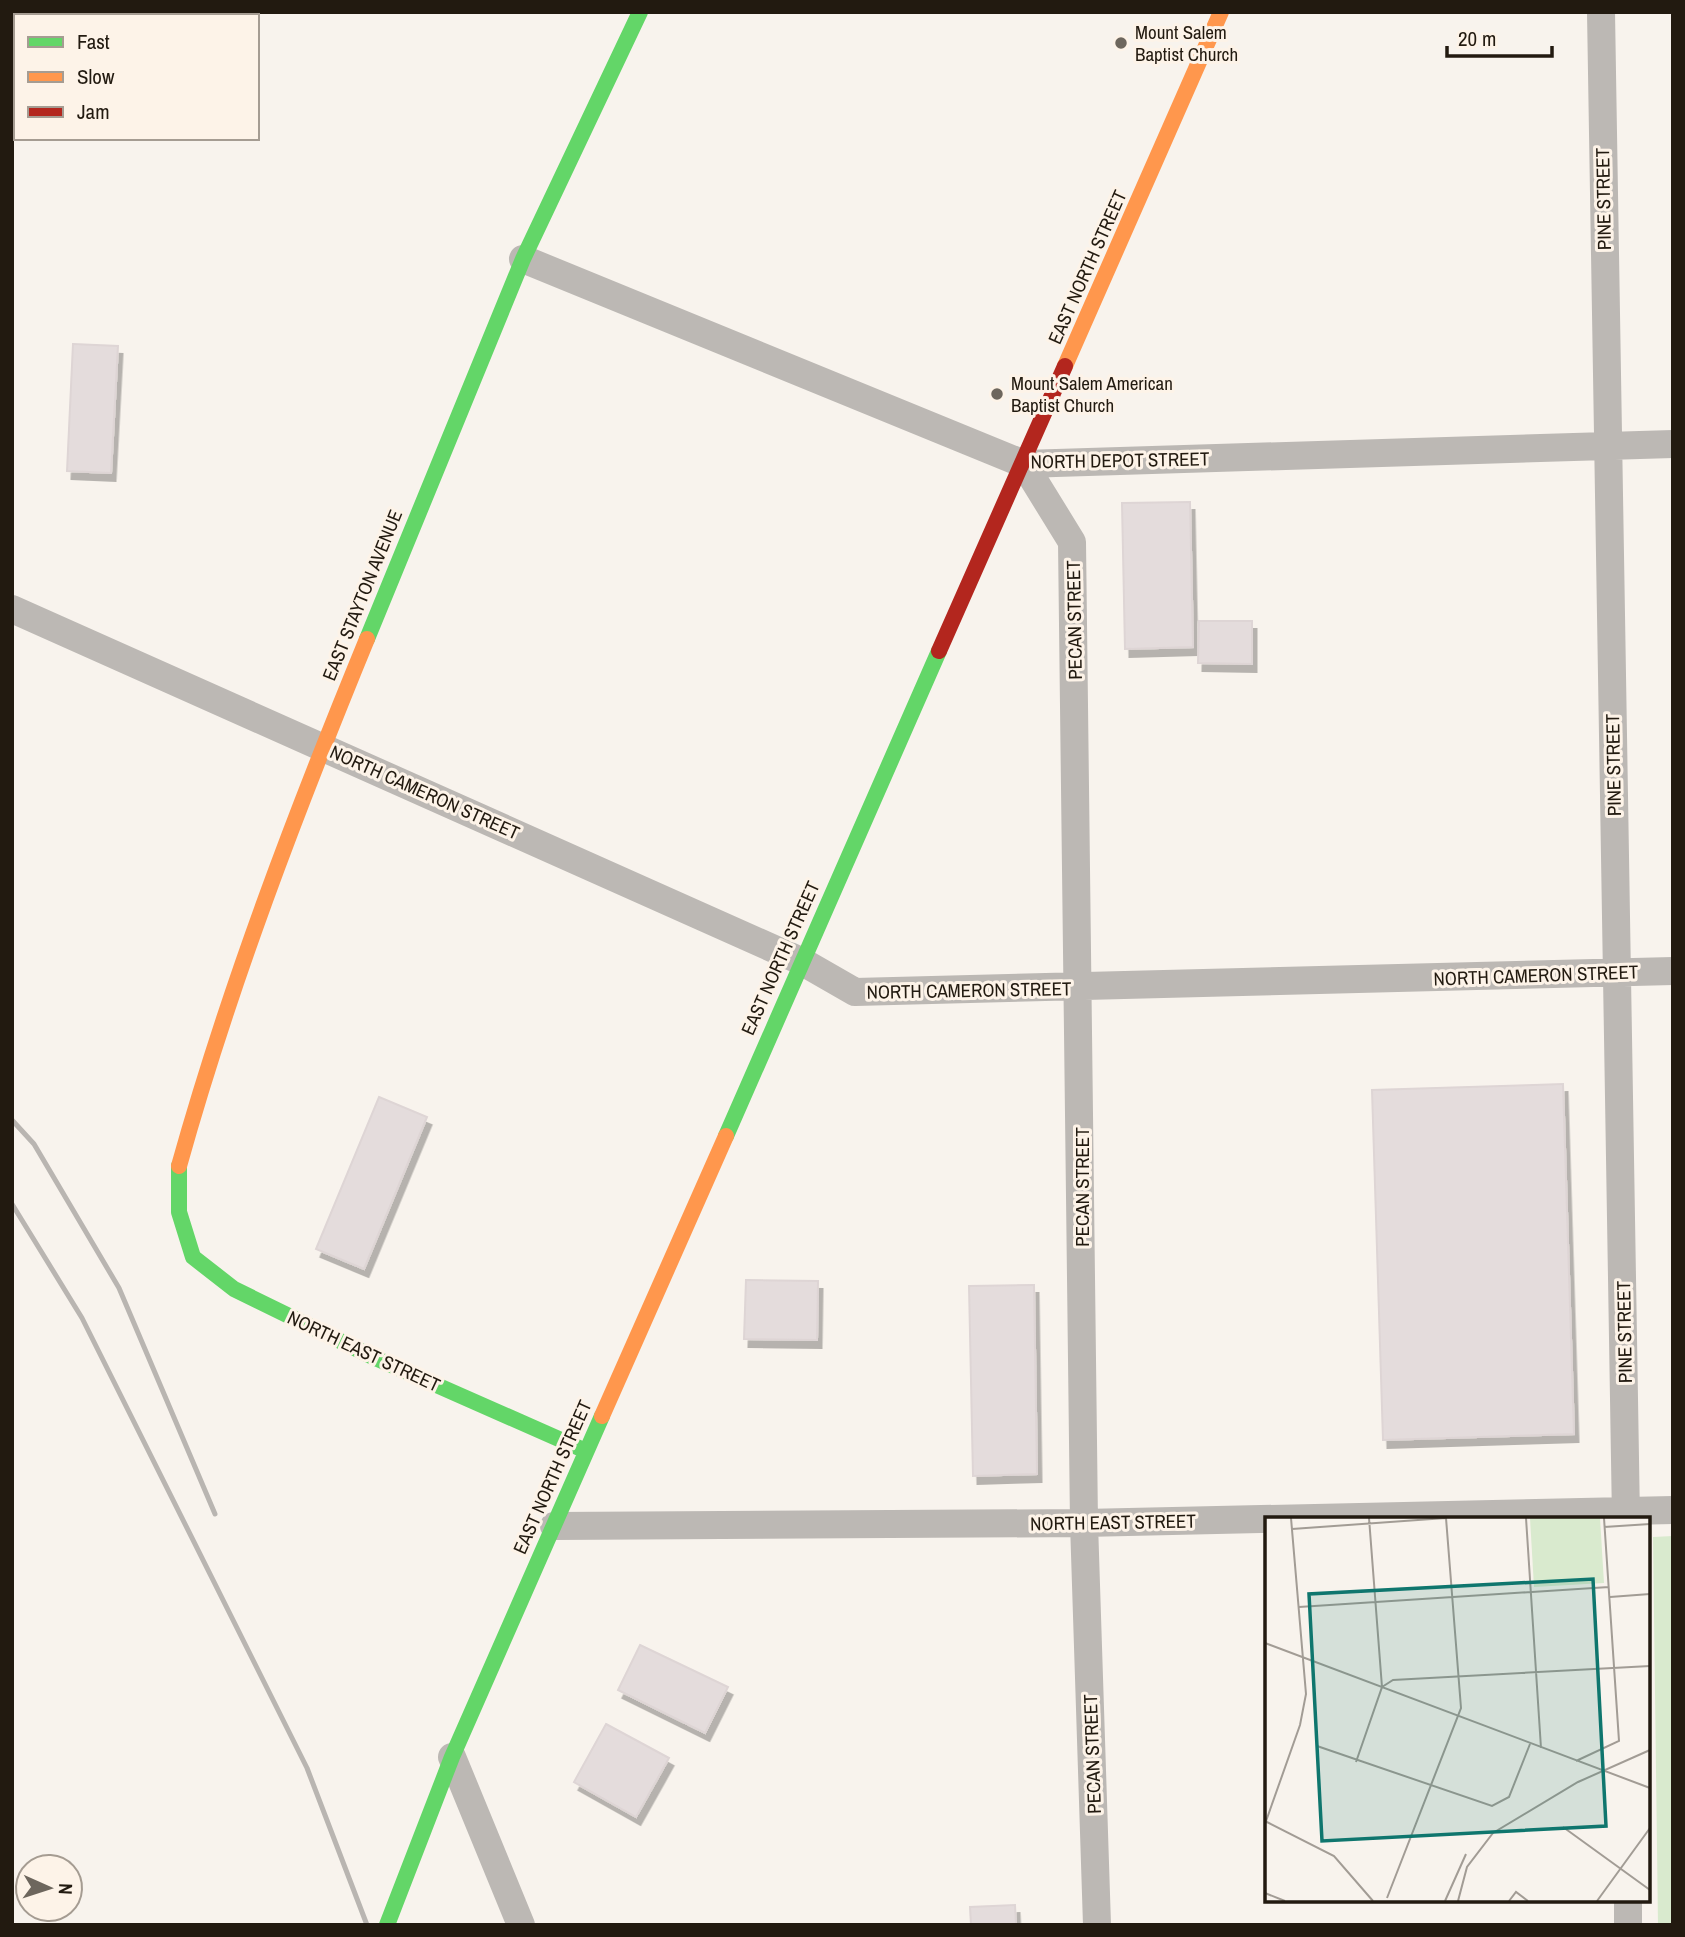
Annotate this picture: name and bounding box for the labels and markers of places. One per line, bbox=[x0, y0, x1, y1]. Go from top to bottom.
place label: Mount Salem Baptist Church bbox=[1135, 19, 1238, 67]
marker: Mount Salem Baptist Church bbox=[1113, 35, 1129, 51]
place label: Mount Salem American Baptist Church bbox=[1011, 370, 1173, 418]
marker: Mount Salem American Baptist Church bbox=[989, 386, 1005, 402]

